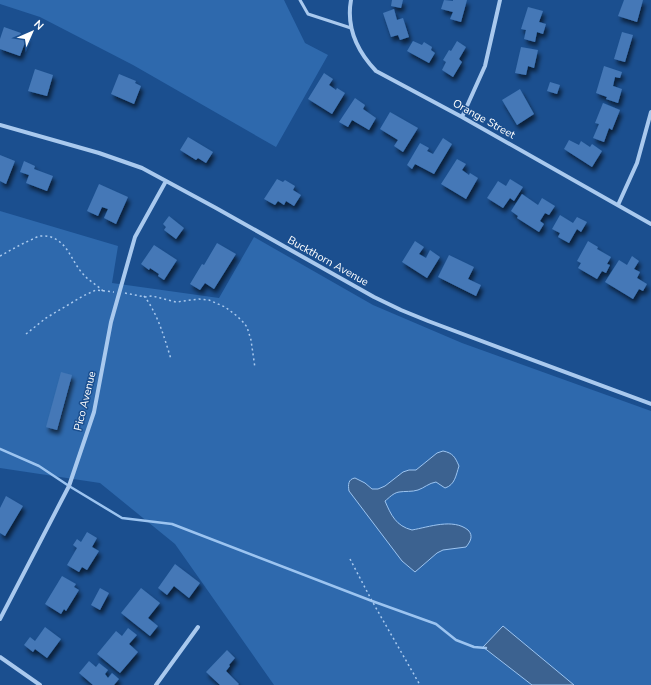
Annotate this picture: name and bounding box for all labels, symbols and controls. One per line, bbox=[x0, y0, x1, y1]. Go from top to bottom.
north arrow bbox=[12, 12, 52, 52]
text: N bbox=[31, 17, 47, 33]
street label: Orange Street bbox=[450, 96, 518, 142]
street label: Buckthorn Avenue bbox=[285, 232, 371, 290]
street label: Pico Avenue bbox=[70, 370, 100, 432]

